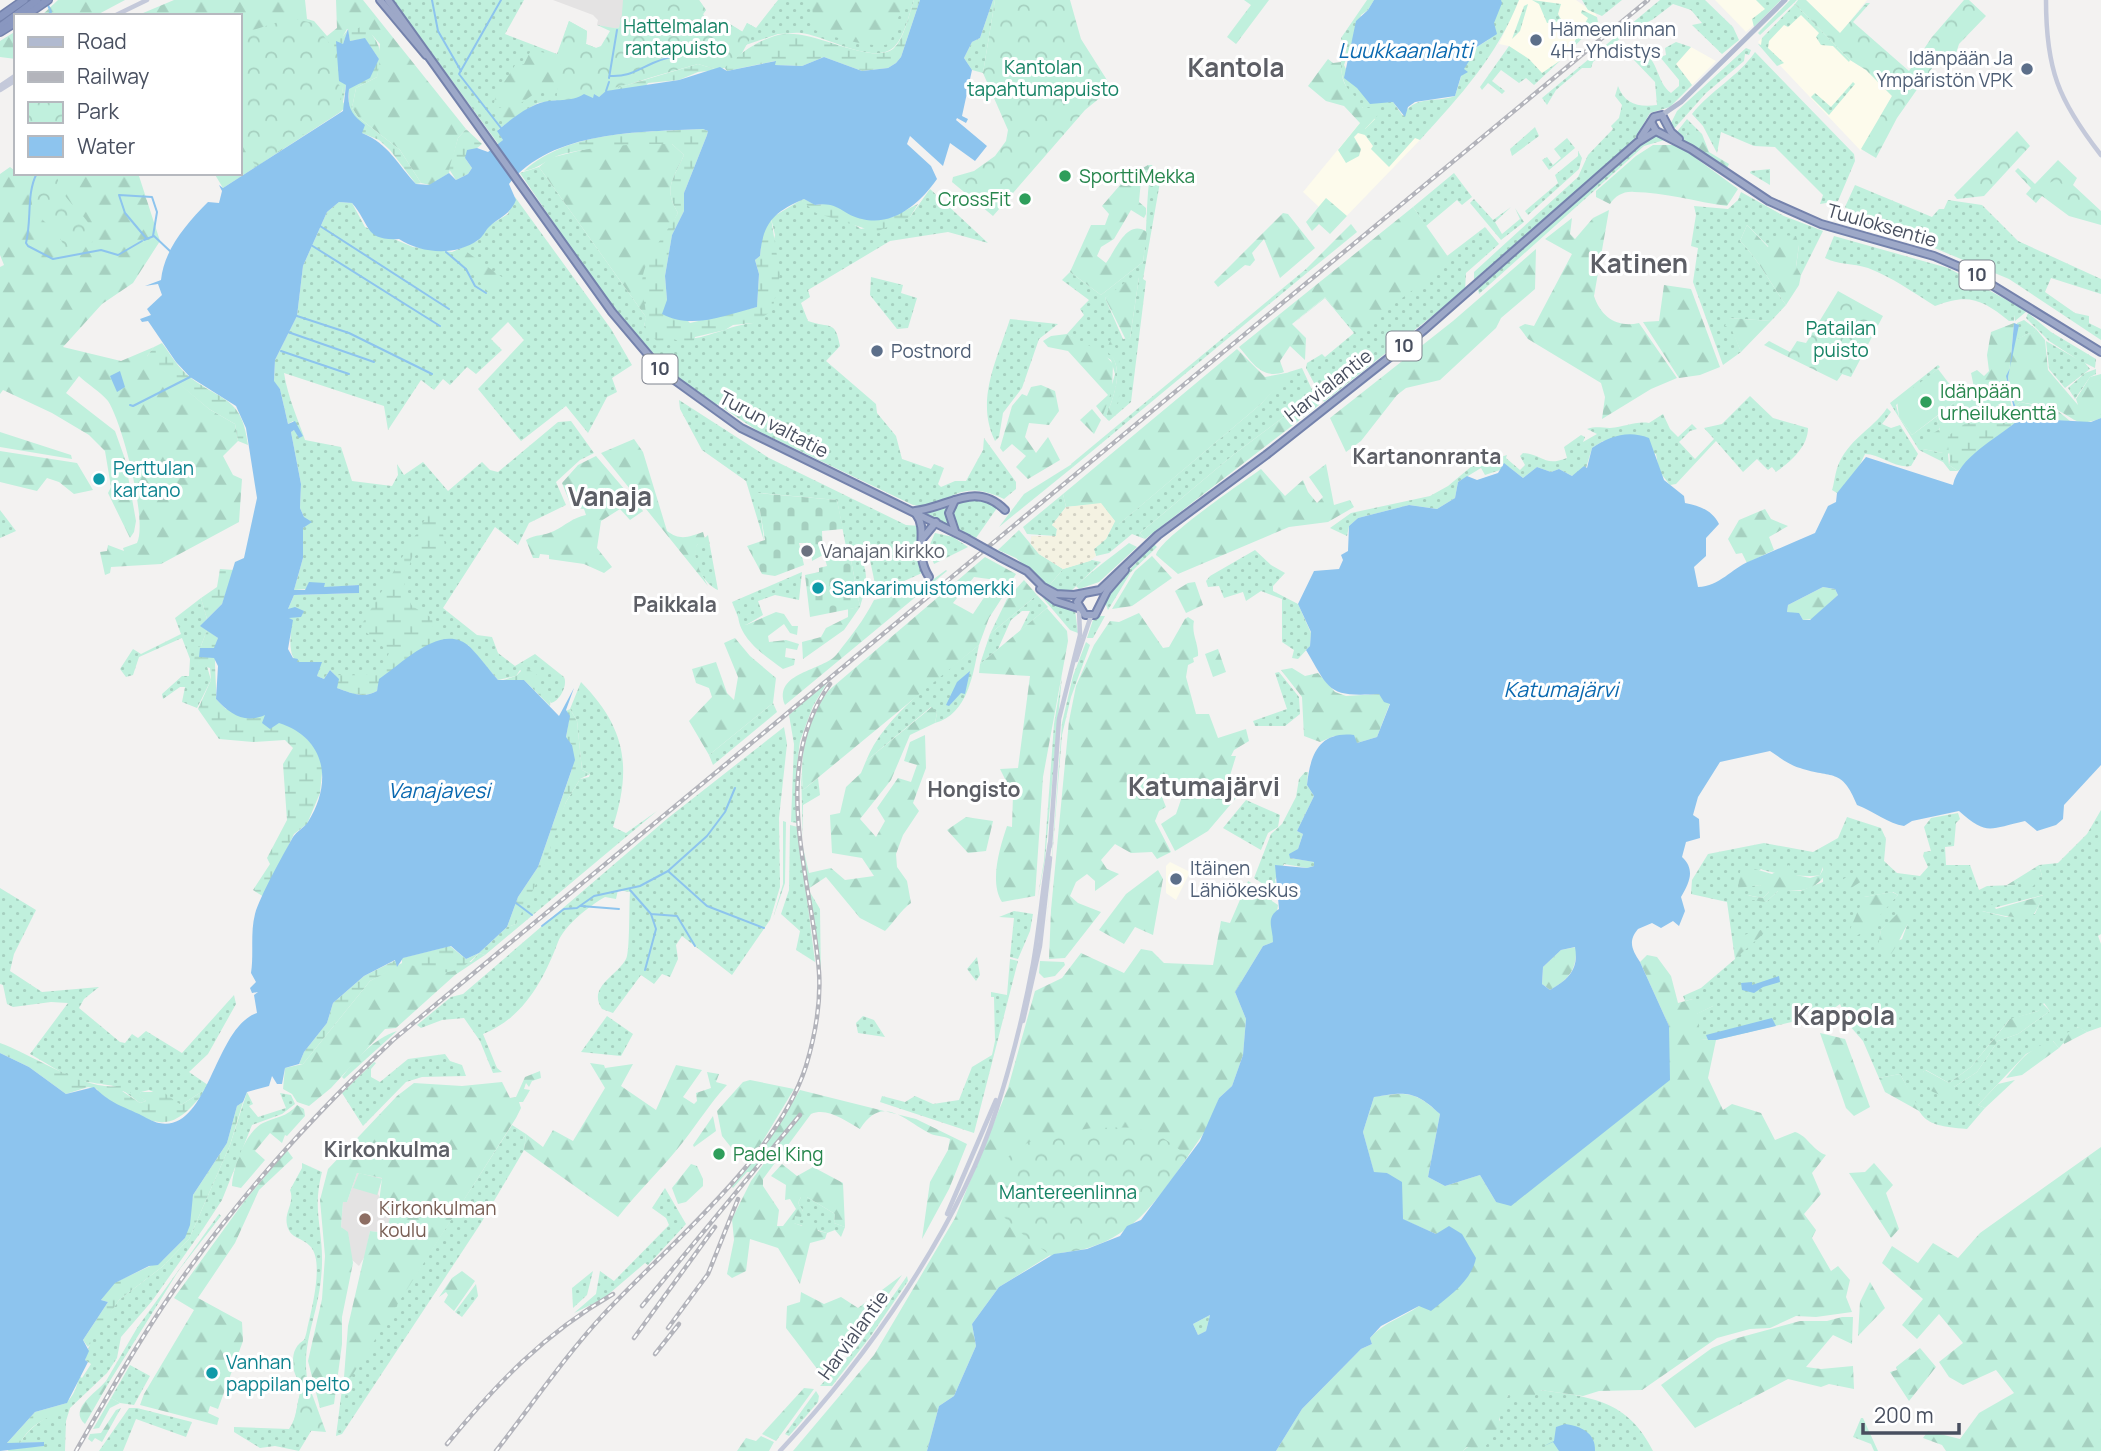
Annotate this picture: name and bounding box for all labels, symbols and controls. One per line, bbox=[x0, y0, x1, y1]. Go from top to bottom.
park label: Hattelmalan rantapuisto bbox=[623, 13, 729, 61]
legend bbox=[14, 14, 242, 175]
place label: Hämeenlinnan 4H- Yhdistys bbox=[1550, 16, 1676, 64]
text: Road bbox=[77, 27, 127, 55]
marker: Hämeenlinnan 4H- Yhdistys bbox=[1528, 32, 1544, 48]
water label: Luukkaanlahti bbox=[1338, 36, 1475, 64]
place label: Idänpään Ja Ympäristön VPK bbox=[1876, 45, 2014, 93]
district label: Kantola bbox=[1188, 49, 1284, 85]
park label: Kantolan tapahtumapuisto bbox=[967, 54, 1119, 102]
marker: Idänpään Ja Ympäristön VPK bbox=[2019, 61, 2035, 77]
text: Railway bbox=[77, 62, 149, 90]
text: Park bbox=[77, 97, 119, 125]
text: Water bbox=[77, 132, 136, 160]
place label: SporttiMekka bbox=[1079, 163, 1195, 189]
marker: SporttiMekka bbox=[1057, 168, 1073, 184]
place label: CrossFit bbox=[938, 186, 1011, 212]
marker: CrossFit bbox=[1017, 191, 1033, 207]
street label: Tuuloksentie bbox=[1824, 197, 1940, 253]
district label: Katinen bbox=[1590, 245, 1688, 281]
road number: 10 bbox=[1960, 260, 1994, 290]
park label: Patailan puisto bbox=[1806, 315, 1876, 363]
road number: 10 bbox=[1386, 332, 1422, 360]
place label: Postnord bbox=[891, 338, 972, 364]
marker: Postnord bbox=[869, 343, 885, 359]
street label: Harvialantie bbox=[1279, 343, 1377, 427]
road number: 10 bbox=[642, 354, 678, 384]
place label: Idänpään urheilukenttä bbox=[1940, 378, 2057, 426]
street label: Turun valtatie bbox=[715, 384, 833, 464]
marker: Idänpään urheilukenttä bbox=[1918, 394, 1934, 410]
district label: Kartanonranta bbox=[1353, 442, 1501, 470]
place label: Perttulan kartano bbox=[113, 455, 194, 503]
marker: Perttulan kartano bbox=[91, 471, 107, 487]
district label: Vanaja bbox=[568, 478, 652, 514]
place label: Vanajan kirkko bbox=[821, 538, 945, 564]
marker: Vanajan kirkko bbox=[799, 543, 815, 559]
place label: Sankarimuistomerkki bbox=[832, 575, 1014, 601]
marker: Sankarimuistomerkki bbox=[810, 580, 826, 596]
district label: Paikkala bbox=[633, 590, 717, 618]
water label: Katumajärvi bbox=[1504, 675, 1621, 703]
district label: Katumajärvi bbox=[1128, 768, 1280, 804]
district label: Hongisto bbox=[928, 775, 1020, 803]
water label: Vanajavesi bbox=[388, 776, 493, 804]
place label: Itäinen Lähiökeskus bbox=[1190, 855, 1298, 903]
marker: Itäinen Lähiökeskus bbox=[1168, 871, 1184, 887]
district label: Kappola bbox=[1793, 997, 1895, 1033]
district label: Kirkonkulma bbox=[324, 1135, 450, 1163]
place label: Padel King bbox=[733, 1141, 823, 1167]
marker: Padel King bbox=[711, 1146, 727, 1162]
park label: Mantereenlinna bbox=[999, 1179, 1137, 1205]
place label: Kirkonkulman koulu bbox=[379, 1195, 496, 1243]
marker: Kirkonkulman koulu bbox=[357, 1211, 373, 1227]
street label: Harvialantie bbox=[812, 1285, 894, 1385]
place label: Vanhan pappilan pelto bbox=[226, 1349, 350, 1397]
marker: Vanhan pappilan pelto bbox=[204, 1365, 220, 1381]
scale bar bbox=[1863, 1392, 1959, 1436]
text: 200 m bbox=[1874, 1401, 1934, 1429]

